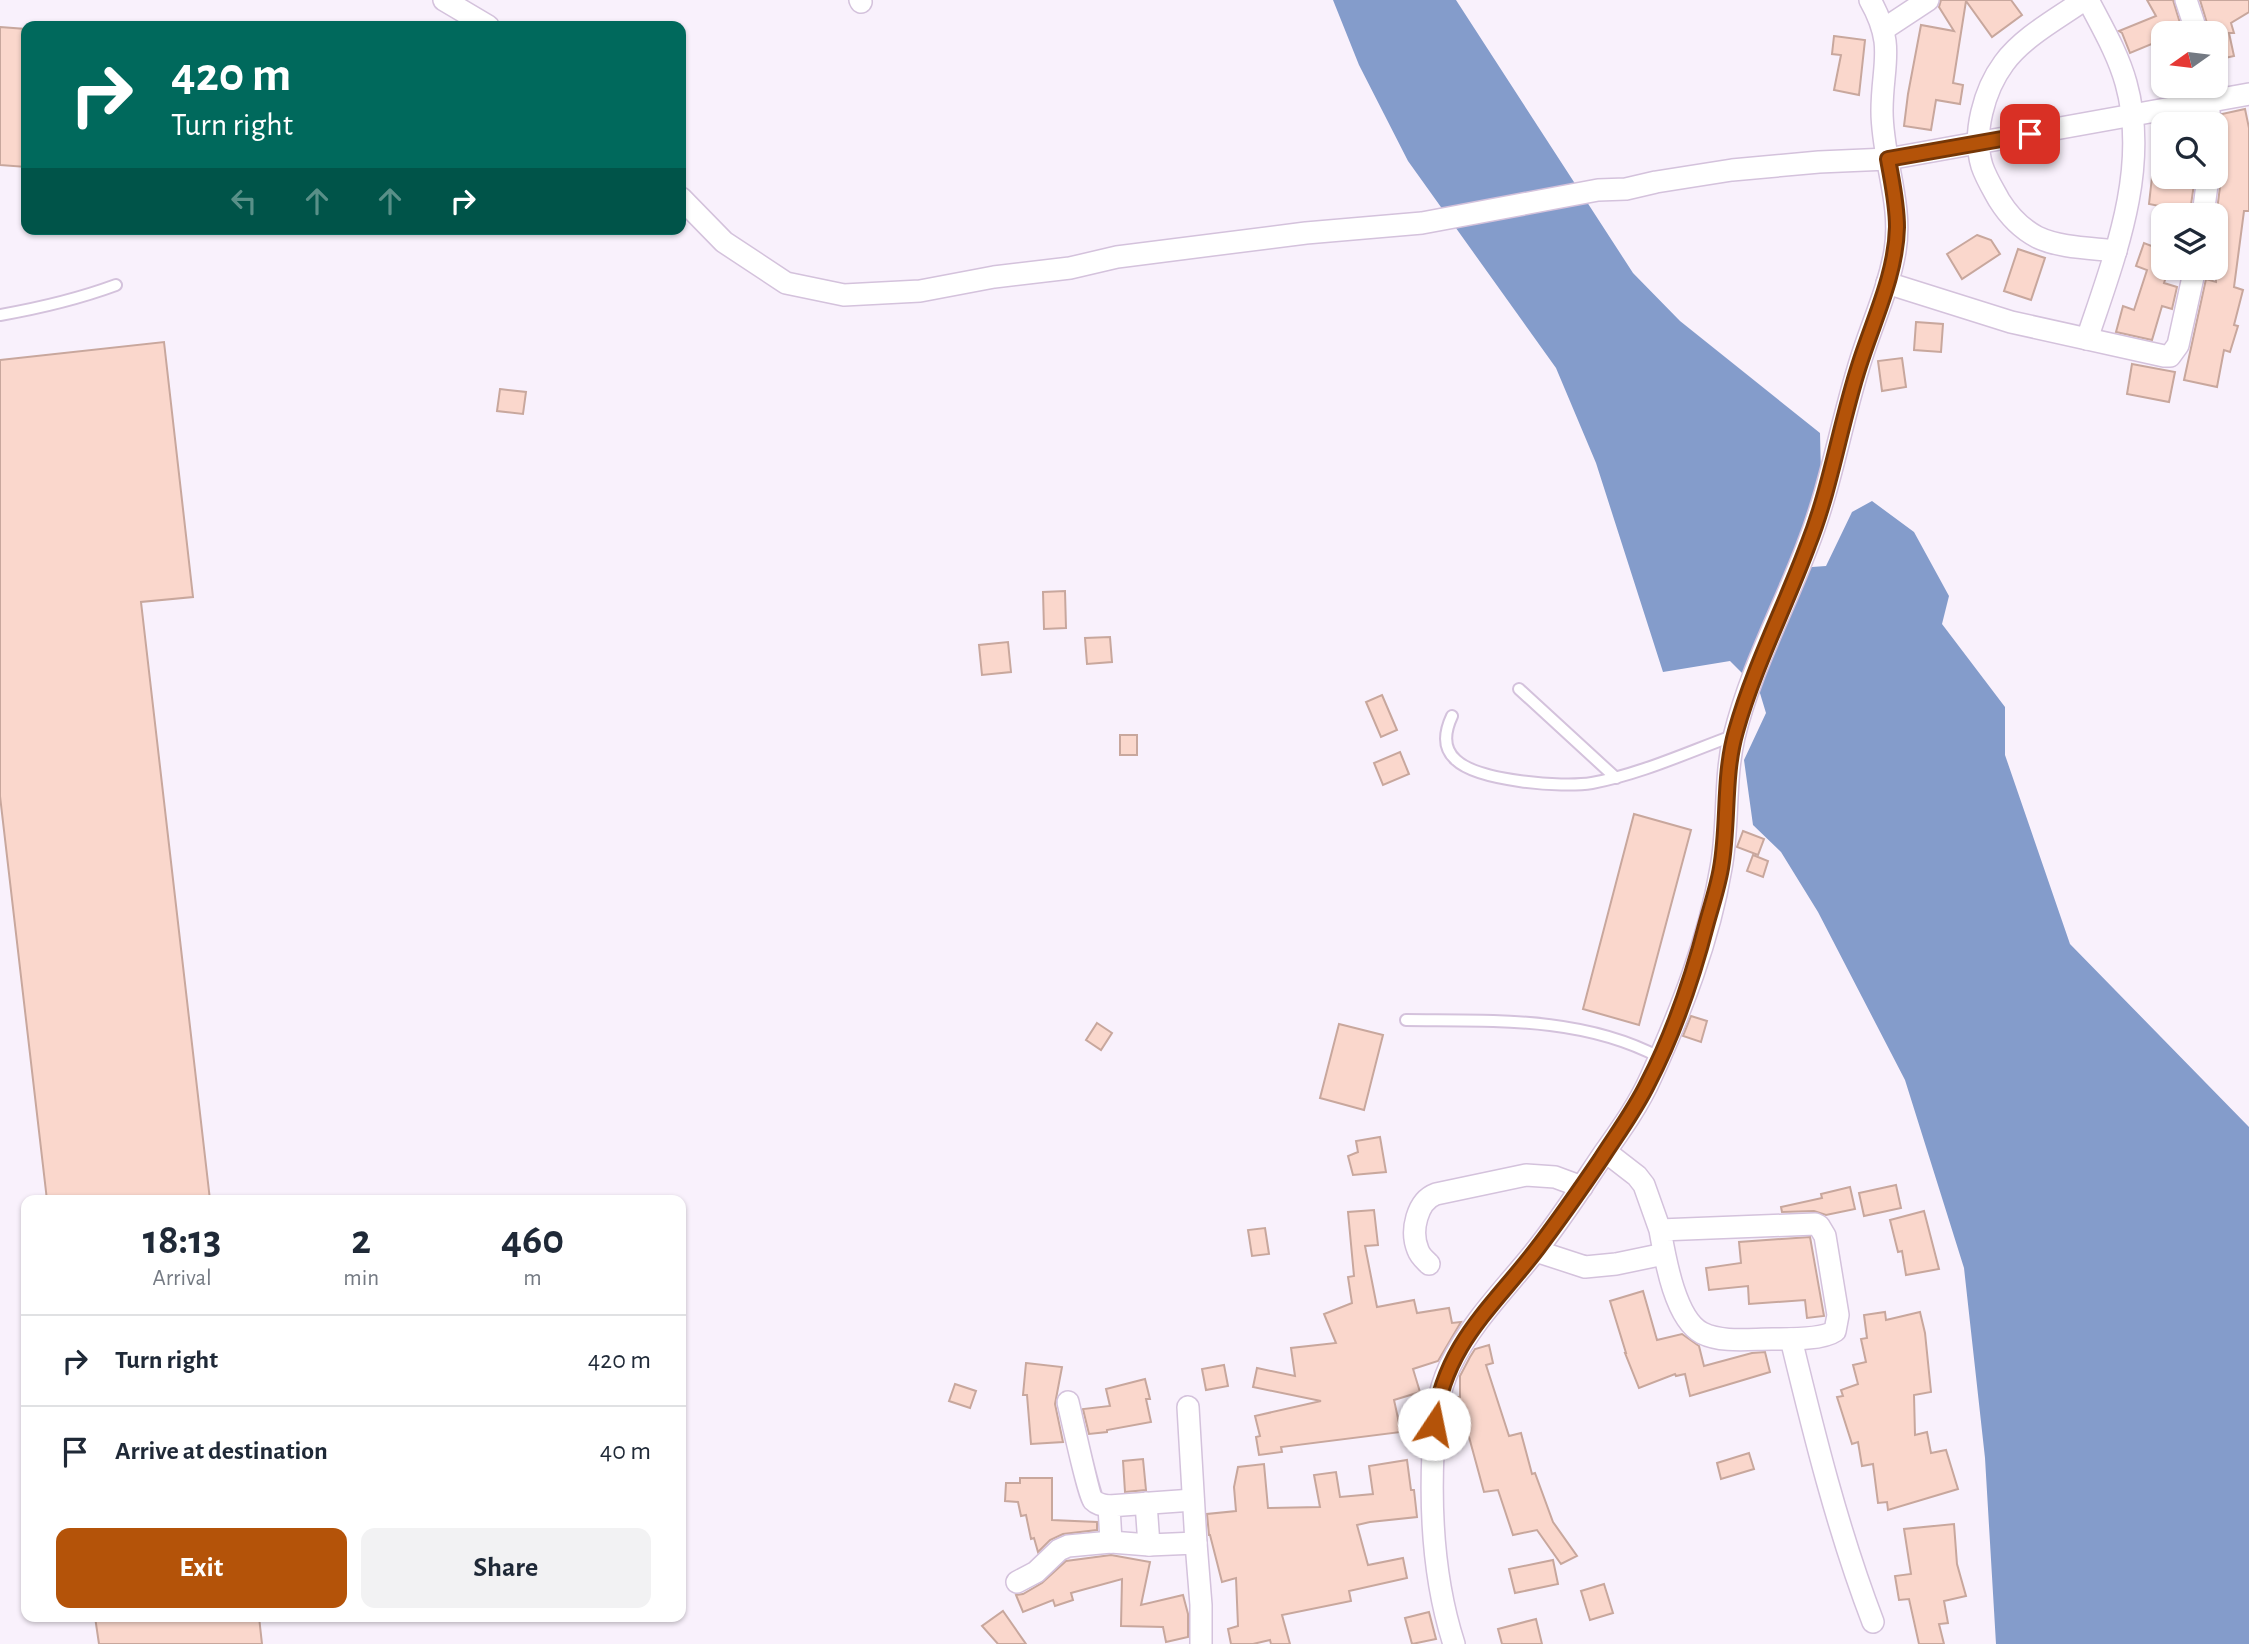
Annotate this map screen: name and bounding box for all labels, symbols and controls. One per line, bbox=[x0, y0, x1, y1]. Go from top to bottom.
north arrow bbox=[2151, 21, 2228, 98]
map controls bbox=[2151, 21, 2228, 280]
icon: right bbox=[56, 49, 147, 140]
text: 420 m bbox=[171, 51, 291, 100]
pin bbox=[2000, 104, 2060, 164]
text: Turn right bbox=[171, 109, 293, 141]
button: search bbox=[2151, 112, 2228, 189]
icon: arrive bbox=[2011, 115, 2049, 153]
icon: left bbox=[225, 182, 263, 220]
icon: ahead bbox=[298, 182, 336, 220]
icon: ahead bbox=[371, 182, 409, 220]
icon: right bbox=[444, 182, 482, 220]
button: layers bbox=[2151, 203, 2228, 280]
text: 18:13 bbox=[143, 1219, 221, 1261]
text: 2 bbox=[351, 1219, 371, 1261]
text: 460 bbox=[501, 1219, 564, 1261]
text: Arrival bbox=[153, 1267, 212, 1290]
text: min bbox=[343, 1267, 379, 1290]
text: m bbox=[523, 1267, 542, 1290]
icon: right bbox=[56, 1342, 94, 1380]
text: Turn right bbox=[115, 1347, 218, 1373]
text: 420 m bbox=[588, 1347, 651, 1373]
position arrow bbox=[1397, 1387, 1471, 1461]
icon: arrive bbox=[56, 1433, 94, 1471]
text: Arrive at destination bbox=[115, 1438, 328, 1464]
text: 40 m bbox=[600, 1438, 651, 1464]
button: Exit bbox=[56, 1528, 347, 1608]
button: Share bbox=[361, 1528, 651, 1608]

